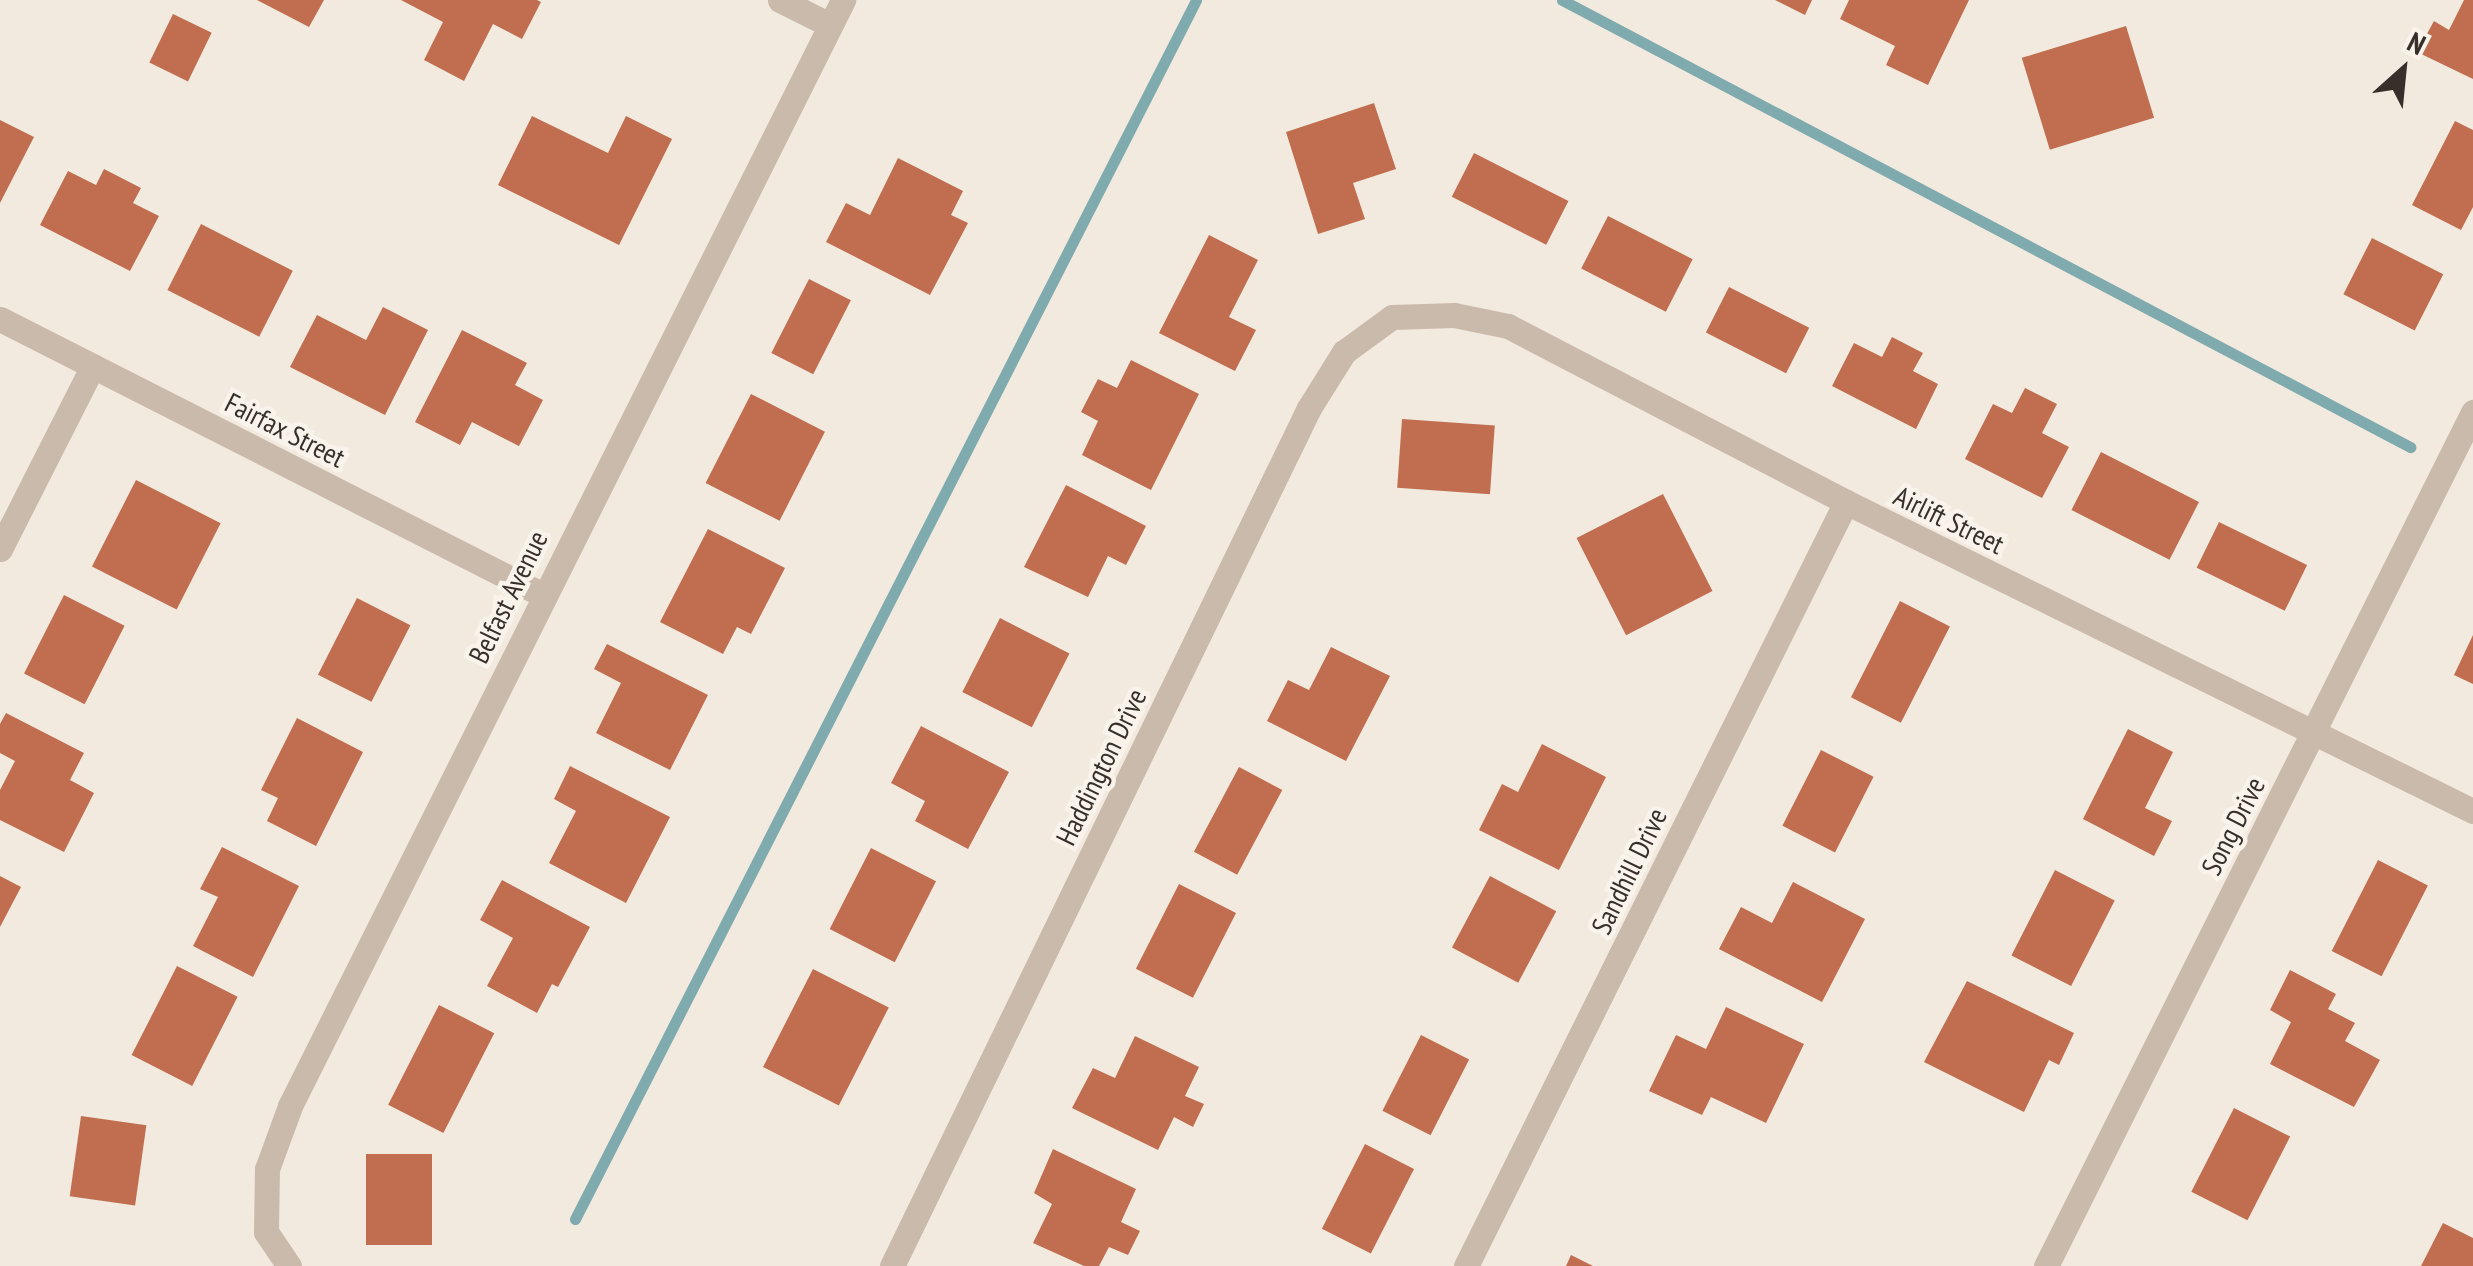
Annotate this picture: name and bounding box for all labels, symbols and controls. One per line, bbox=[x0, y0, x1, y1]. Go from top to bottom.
north arrow bbox=[2353, 20, 2453, 120]
text: N bbox=[2402, 23, 2432, 63]
street label: Fairfax Street bbox=[219, 385, 351, 475]
street label: Airlift Street bbox=[1889, 479, 2009, 561]
street label: Belfast Avenue bbox=[461, 525, 555, 669]
street label: Haddington Drive bbox=[1049, 683, 1153, 851]
street label: Song Drive bbox=[2194, 771, 2272, 881]
street label: Sandhill Drive bbox=[1584, 803, 1674, 939]

